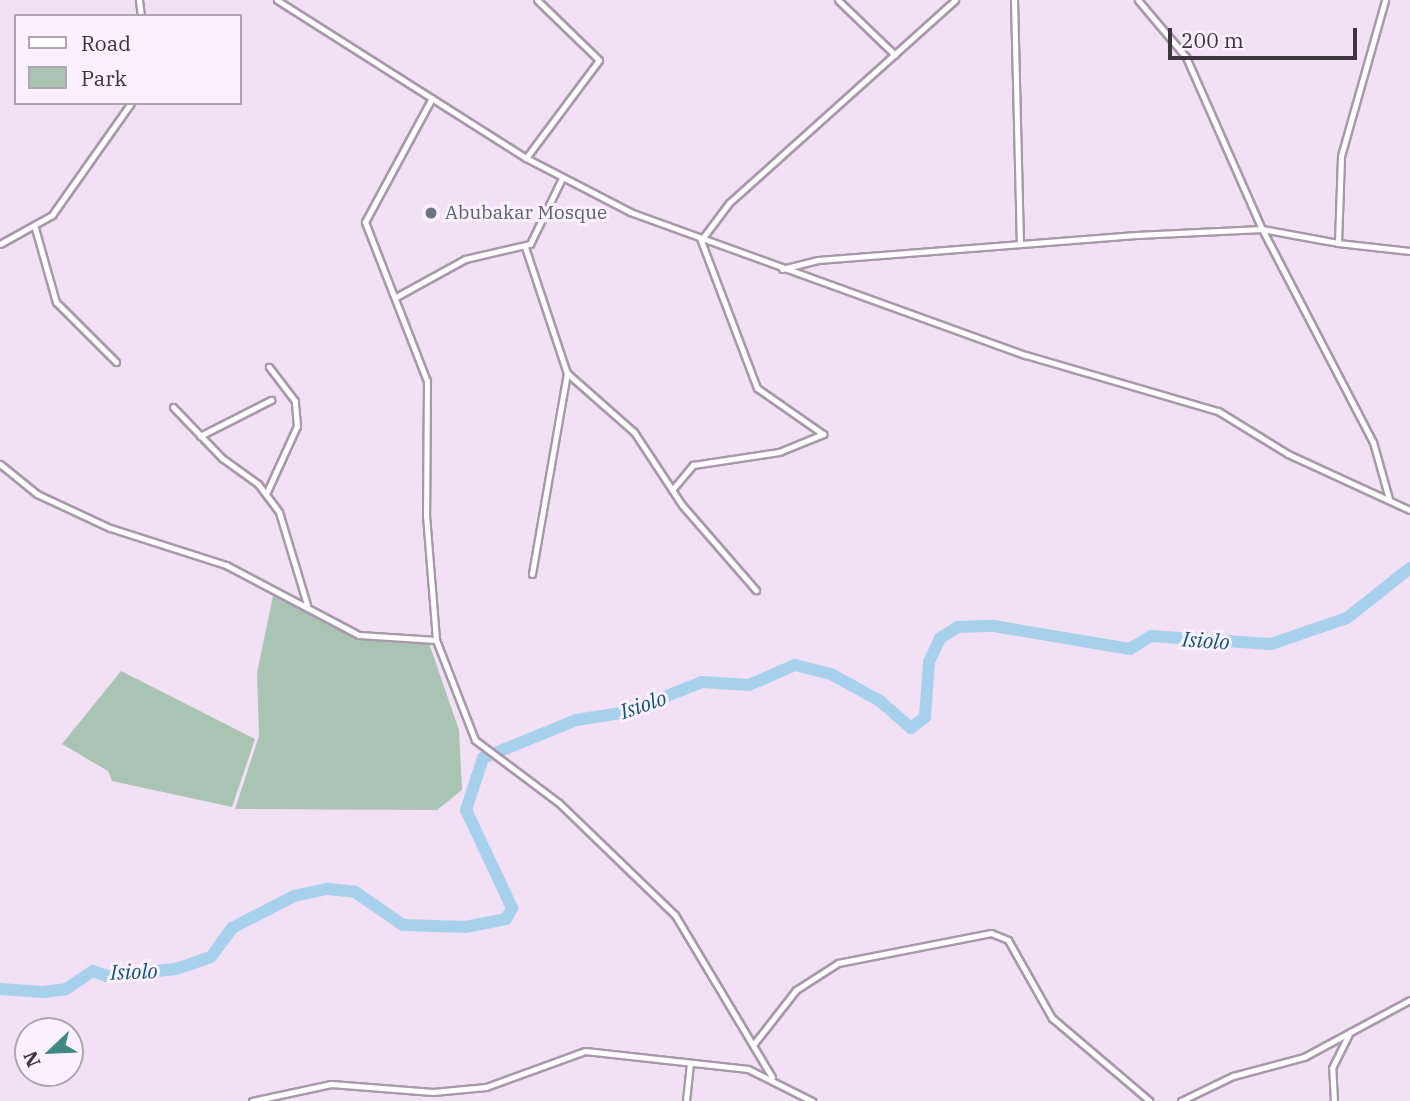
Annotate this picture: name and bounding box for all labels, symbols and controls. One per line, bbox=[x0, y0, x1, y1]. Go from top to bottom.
legend bbox=[14, 14, 242, 105]
scale bar bbox=[1172, 14, 1361, 58]
text: 200 m bbox=[1181, 26, 1244, 54]
text: Road bbox=[81, 29, 131, 57]
text: Park bbox=[81, 64, 127, 92]
place label: Abubakar Mosque bbox=[445, 202, 607, 224]
marker: Abubakar Mosque bbox=[423, 205, 439, 221]
water label: Isiolo bbox=[1181, 626, 1231, 654]
water label: Isiolo bbox=[616, 684, 670, 724]
water label: Isiolo bbox=[110, 958, 158, 984]
north arrow bbox=[14, 1017, 84, 1087]
text: N bbox=[18, 1048, 45, 1071]

